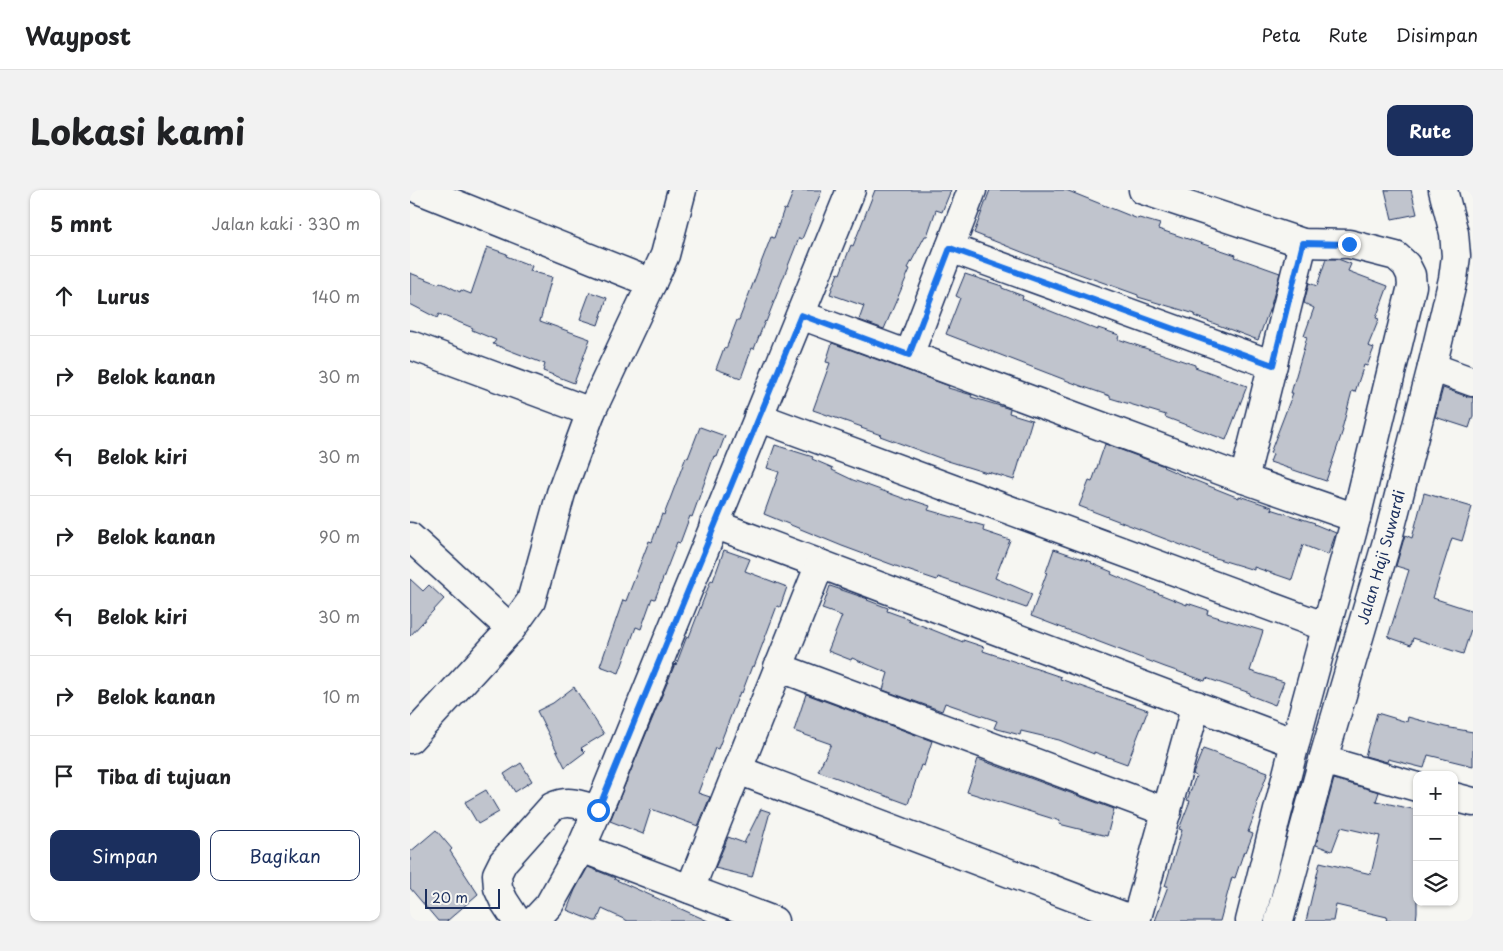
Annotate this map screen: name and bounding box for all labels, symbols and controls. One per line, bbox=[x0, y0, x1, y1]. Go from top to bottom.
text: Waypost bbox=[25, 17, 131, 53]
text: Peta bbox=[1261, 21, 1300, 48]
text: Rute bbox=[1328, 21, 1368, 48]
text: Disimpan bbox=[1396, 21, 1478, 48]
text: Lokasi kami bbox=[30, 104, 245, 157]
button: Rute bbox=[1387, 105, 1473, 156]
text: 5 mnt bbox=[50, 207, 113, 239]
text: Jalan kaki · 330 m bbox=[211, 211, 360, 235]
route end bbox=[1338, 233, 1361, 256]
icon: ahead bbox=[50, 282, 78, 310]
text: Lurus bbox=[97, 282, 150, 310]
text: 140 m bbox=[312, 284, 360, 308]
icon: right bbox=[50, 362, 78, 390]
text: Belok kanan bbox=[97, 362, 216, 390]
text: 30 m bbox=[318, 364, 360, 388]
icon: left bbox=[50, 442, 78, 470]
text: Belok kiri bbox=[97, 442, 187, 470]
text: 30 m bbox=[318, 444, 360, 468]
street label: Jalan Haji Suwardi bbox=[1350, 487, 1410, 627]
icon: right bbox=[50, 522, 78, 550]
text: Belok kanan bbox=[97, 522, 216, 550]
text: 90 m bbox=[319, 524, 360, 548]
icon: left bbox=[50, 602, 78, 630]
text: Belok kiri bbox=[97, 602, 187, 630]
text: 30 m bbox=[318, 604, 360, 628]
icon: right bbox=[50, 682, 78, 710]
text: Belok kanan bbox=[97, 682, 216, 710]
text: 10 m bbox=[323, 684, 360, 708]
icon: arrive bbox=[50, 762, 78, 790]
text: Tiba di tujuan bbox=[97, 762, 231, 790]
map controls bbox=[1413, 771, 1458, 906]
button: + bbox=[1413, 771, 1458, 816]
route start bbox=[587, 799, 610, 822]
button: − bbox=[1413, 816, 1458, 861]
button: Simpan bbox=[50, 830, 200, 881]
button: Bagikan bbox=[210, 830, 360, 881]
button: layers bbox=[1413, 861, 1458, 906]
scale bar bbox=[425, 886, 500, 909]
text: 20 m bbox=[432, 887, 468, 908]

